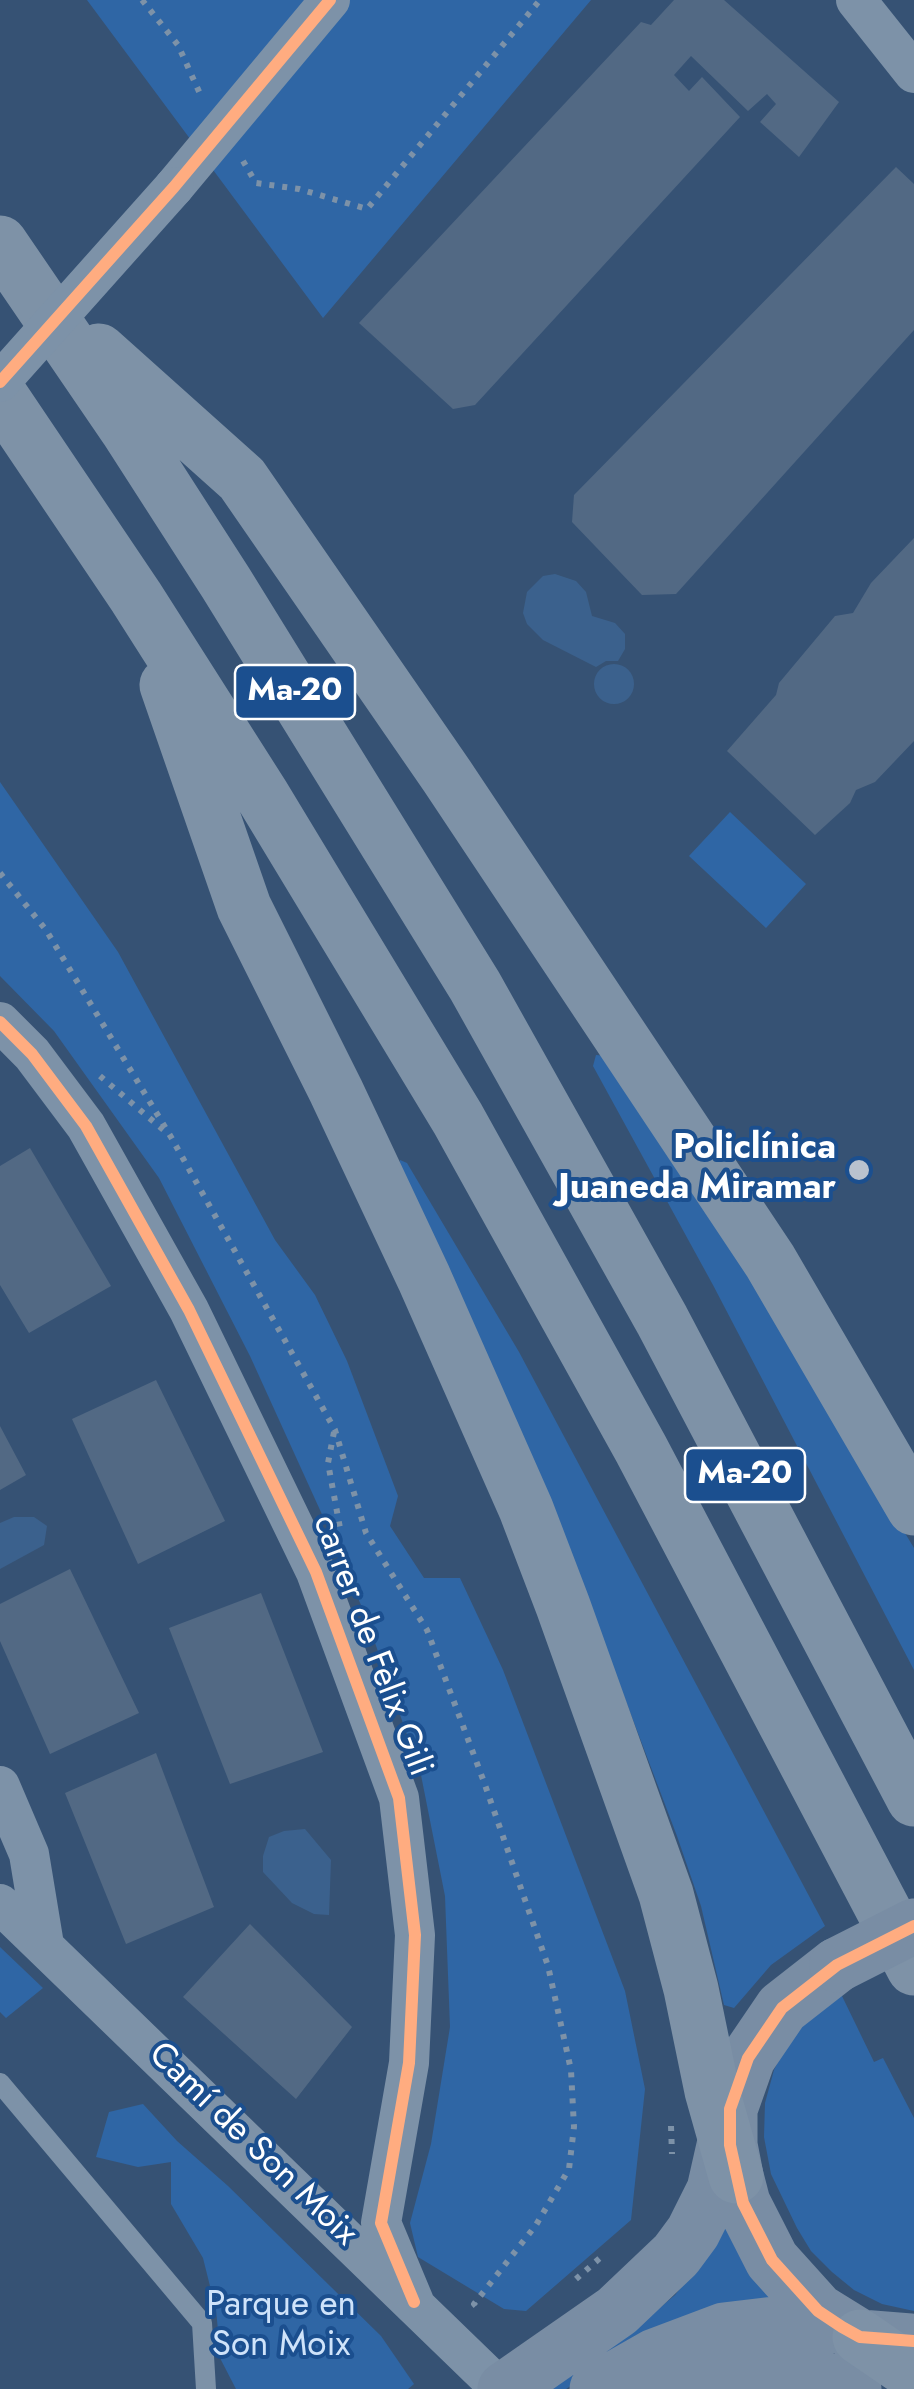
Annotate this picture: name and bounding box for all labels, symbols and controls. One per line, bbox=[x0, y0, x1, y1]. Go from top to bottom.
road number: Ma-20 bbox=[235, 665, 355, 719]
place label: Policlínica Juaneda Miramar bbox=[558, 1129, 836, 1211]
marker: Policlínica Juaneda Miramar bbox=[846, 1157, 872, 1183]
road number: Ma-20 bbox=[685, 1448, 805, 1502]
street label: carrer de Fèlix Gili bbox=[302, 1510, 440, 1782]
street label: Camí de Son Moix bbox=[139, 2035, 365, 2255]
park label: Parque en Son Moix bbox=[206, 2286, 356, 2368]

